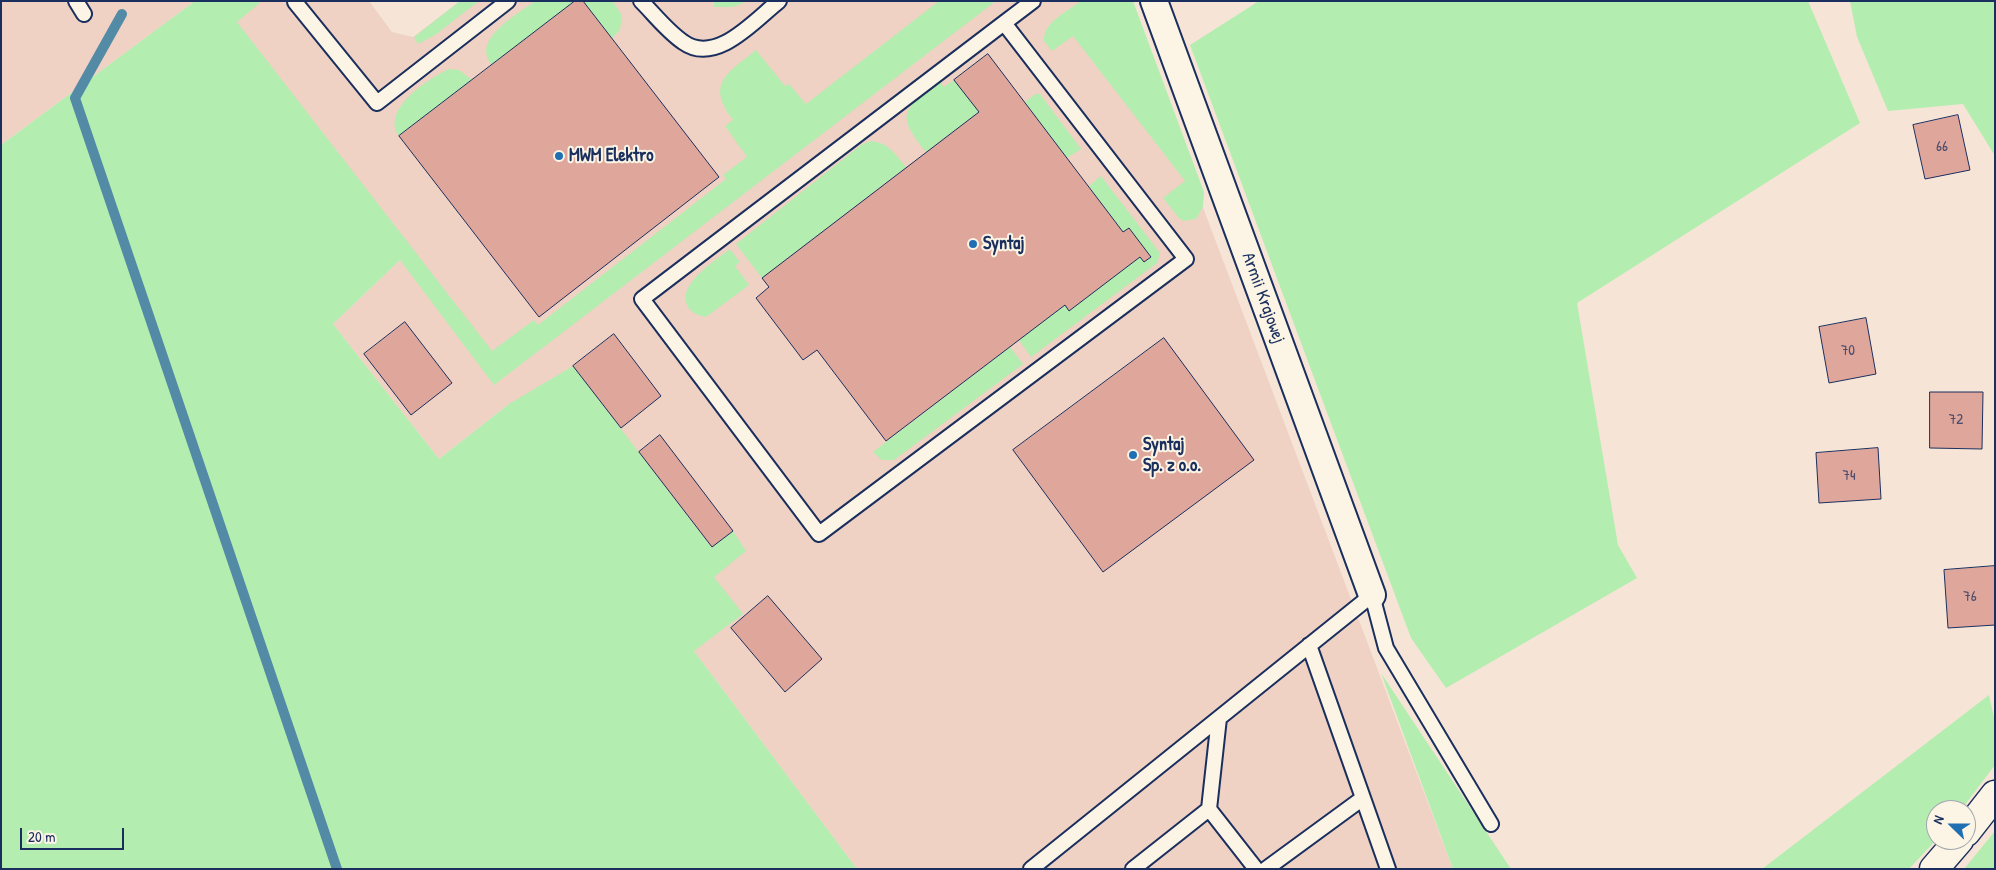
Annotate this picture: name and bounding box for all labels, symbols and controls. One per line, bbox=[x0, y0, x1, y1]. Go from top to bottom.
house number: 66 bbox=[1936, 138, 1948, 156]
place label: MWM Elektro bbox=[569, 145, 653, 167]
marker: MWM Elektro bbox=[553, 150, 565, 162]
place label: Syntaj bbox=[983, 233, 1024, 255]
marker: Syntaj bbox=[967, 238, 979, 250]
street label: Armii Krajowej bbox=[1237, 250, 1289, 346]
house number: 70 bbox=[1841, 342, 1855, 360]
house number: 72 bbox=[1949, 411, 1963, 429]
place label: Syntaj Sp. z o.o. bbox=[1143, 434, 1201, 476]
marker: Syntaj Sp. z o.o. bbox=[1127, 449, 1139, 461]
house number: 74 bbox=[1842, 467, 1856, 485]
house number: 76 bbox=[1963, 588, 1977, 606]
north arrow bbox=[1926, 800, 1976, 850]
text: N bbox=[1927, 813, 1948, 827]
scale bar bbox=[22, 818, 126, 850]
text: 20 m bbox=[28, 826, 55, 847]

